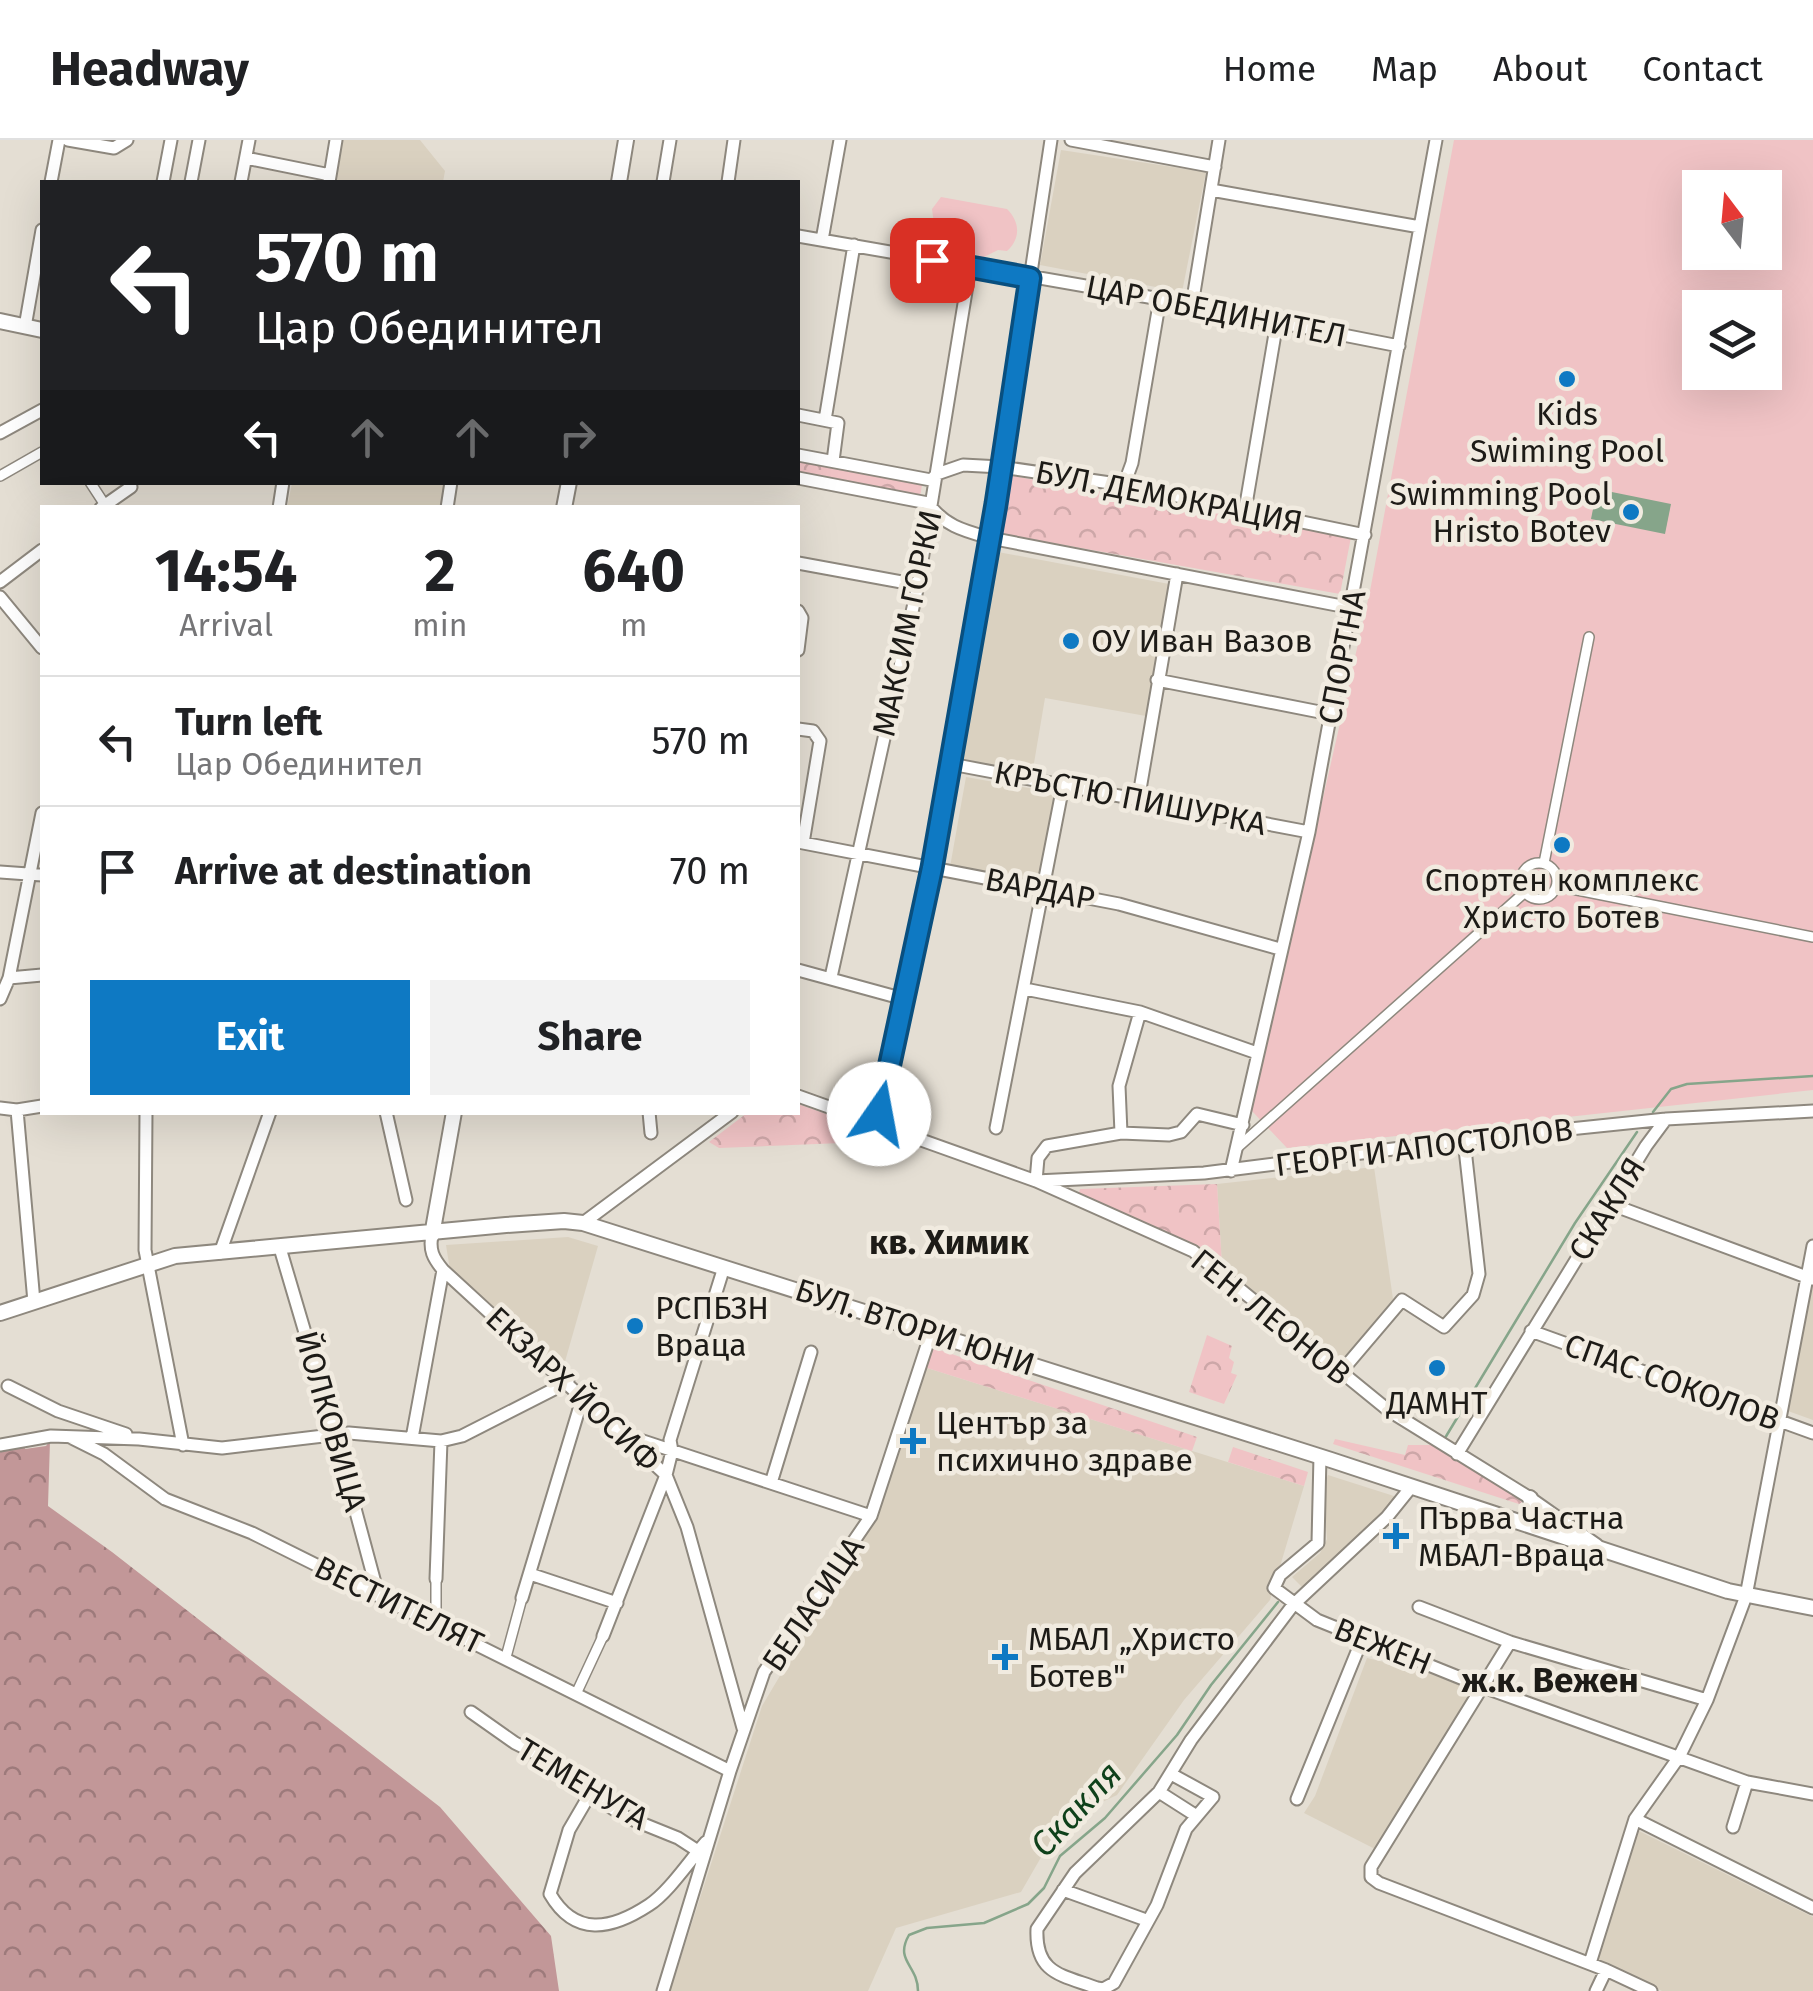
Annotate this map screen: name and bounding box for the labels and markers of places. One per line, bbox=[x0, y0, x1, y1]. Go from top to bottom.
pin bbox=[890, 218, 975, 303]
marker: Kids Swiming Pool bbox=[1556, 368, 1578, 390]
place label: Kids Swiming Pool bbox=[1470, 395, 1664, 470]
place label: Swimming Pool Hristo Botev bbox=[1389, 475, 1611, 550]
marker: Swimming Pool Hristo Botev bbox=[1620, 501, 1642, 523]
place label: ОУ Иван Вазов bbox=[1091, 622, 1313, 660]
marker: ОУ Иван Вазов bbox=[1060, 630, 1082, 652]
marker: Спортен комплекс Христо Ботев bbox=[1551, 834, 1573, 856]
place label: Спортен комплекс Христо Ботев bbox=[1425, 861, 1699, 936]
place label: РСПБЗН Враца bbox=[655, 1289, 769, 1364]
marker: РСПБЗН Враца bbox=[624, 1315, 646, 1337]
marker: ДАМНТ bbox=[1426, 1357, 1448, 1379]
place label: ДАМНТ bbox=[1385, 1384, 1488, 1422]
place label: Център за психично здраве bbox=[936, 1404, 1193, 1479]
marker: Център за психично здраве bbox=[900, 1428, 926, 1454]
place label: Първа Частна МБАЛ-Враца bbox=[1418, 1499, 1625, 1574]
marker: Първа Частна МБАЛ-Враца bbox=[1383, 1523, 1409, 1549]
place label: МБАЛ „Христо Ботев" bbox=[1028, 1620, 1235, 1695]
marker: МБАЛ „Христо Ботев" bbox=[992, 1644, 1018, 1670]

